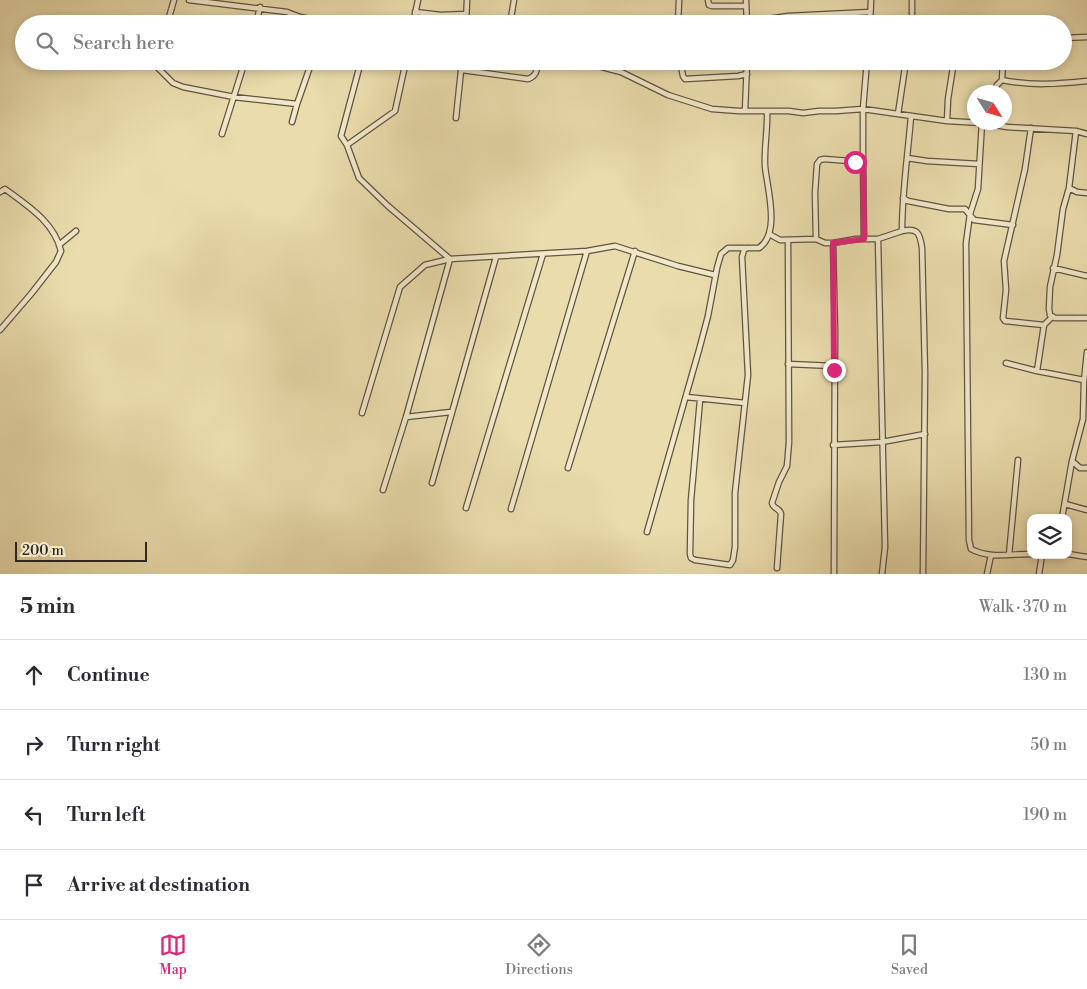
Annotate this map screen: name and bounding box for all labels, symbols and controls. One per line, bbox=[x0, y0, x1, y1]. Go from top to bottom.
search box bbox=[15, 15, 1072, 70]
icon: search bbox=[33, 29, 61, 57]
text: Search here bbox=[73, 31, 174, 55]
north arrow bbox=[967, 85, 1012, 130]
route start bbox=[844, 151, 867, 174]
route end bbox=[823, 359, 846, 382]
map controls bbox=[1027, 514, 1072, 559]
button: layers bbox=[1027, 514, 1072, 559]
scale bar bbox=[15, 539, 148, 562]
text: 200 m bbox=[22, 542, 64, 560]
text: 5 min bbox=[20, 594, 75, 620]
text: Walk · 370 m bbox=[979, 597, 1067, 617]
icon: ahead bbox=[20, 661, 48, 689]
text: Continue bbox=[67, 663, 150, 687]
text: 130 m bbox=[1023, 665, 1067, 685]
icon: right bbox=[20, 731, 48, 759]
text: Turn right bbox=[67, 733, 160, 757]
text: 50 m bbox=[1030, 735, 1067, 755]
icon: left bbox=[20, 801, 48, 829]
text: Turn left bbox=[67, 803, 146, 827]
text: 190 m bbox=[1023, 805, 1067, 825]
icon: arrive bbox=[20, 871, 48, 899]
text: Arrive at destination bbox=[67, 873, 250, 897]
tab: Map bbox=[159, 931, 187, 979]
tab: Directions bbox=[505, 931, 573, 979]
tab: Saved bbox=[891, 931, 928, 979]

